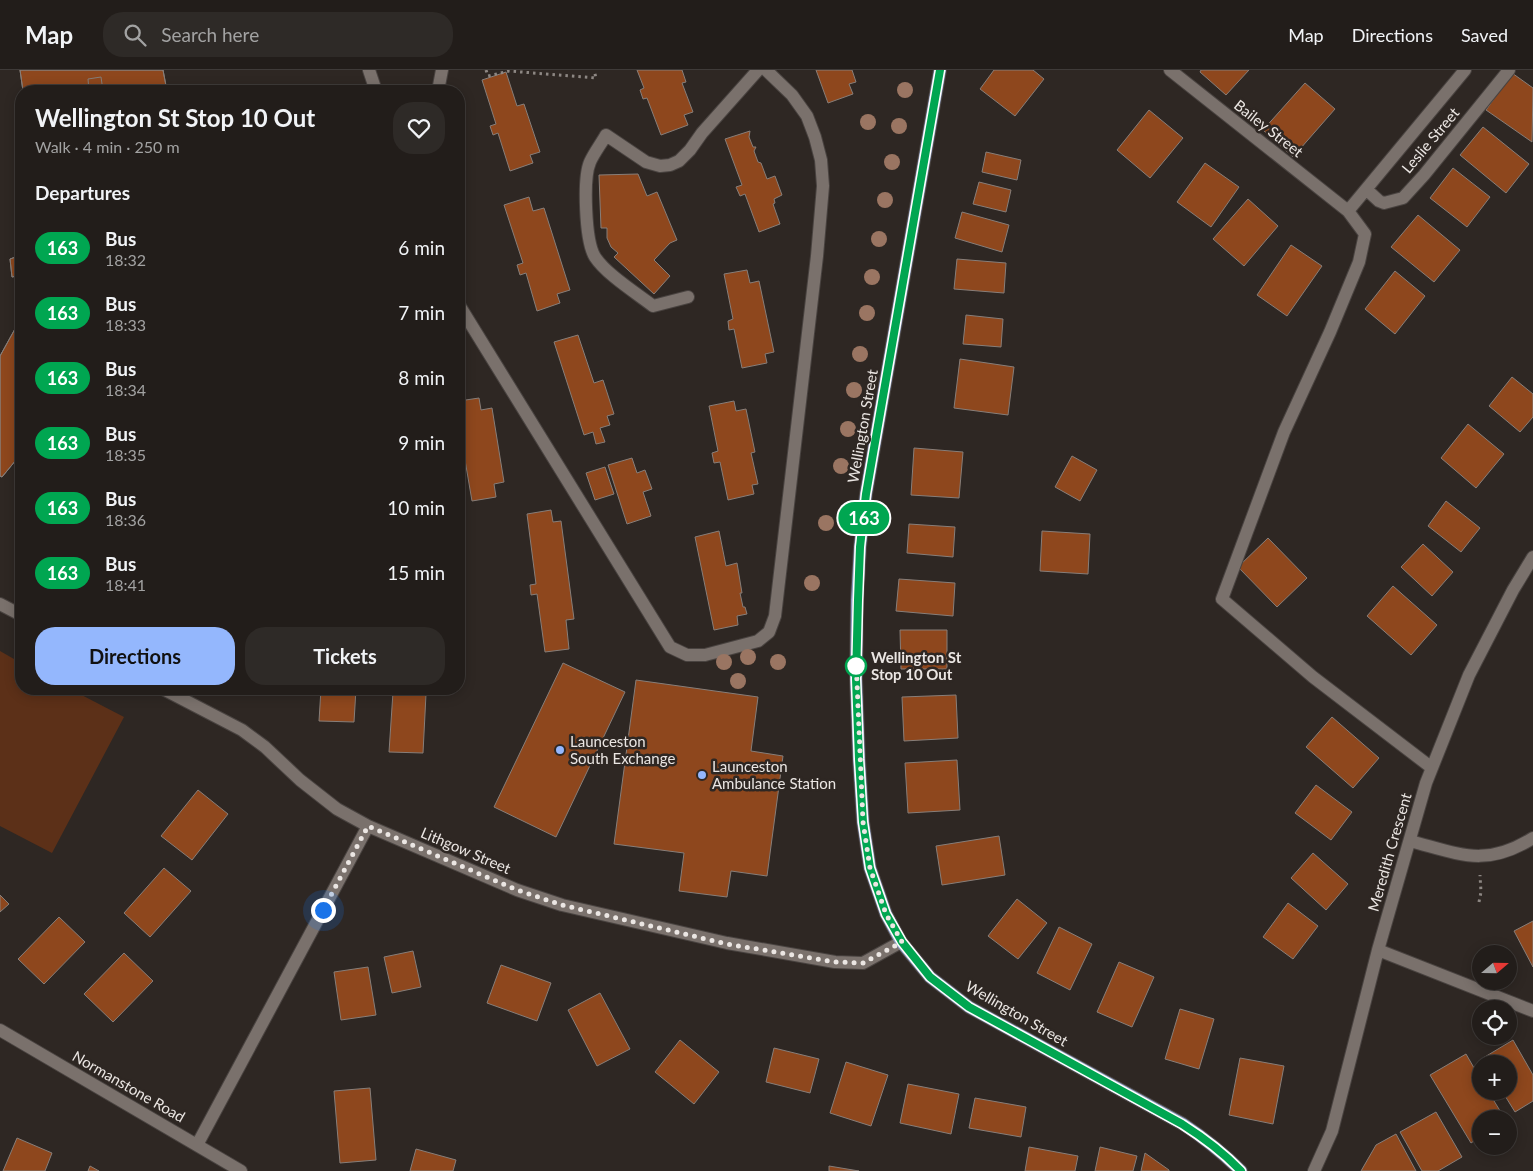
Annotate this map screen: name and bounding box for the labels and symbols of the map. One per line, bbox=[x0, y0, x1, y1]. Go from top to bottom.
street label: Bailey Street bbox=[1231, 95, 1308, 161]
street label: Leslie Street bbox=[1397, 103, 1463, 176]
street label: Wellington Street bbox=[843, 367, 881, 484]
line badge: 163 bbox=[835, 502, 893, 534]
place label: Wellington St Stop 10 Out bbox=[871, 648, 962, 683]
marker: Wellington St Stop 10 Out bbox=[845, 655, 867, 677]
place label: Launceston South Exchange bbox=[570, 732, 675, 767]
marker: Launceston South Exchange bbox=[554, 744, 566, 756]
place label: Launceston Ambulance Station bbox=[712, 757, 836, 792]
marker: Launceston Ambulance Station bbox=[696, 769, 708, 781]
street label: Meredith Crescent bbox=[1363, 790, 1415, 913]
street label: Lithgow Street bbox=[418, 823, 514, 877]
your location bbox=[311, 898, 336, 923]
north arrow bbox=[1472, 945, 1518, 990]
street label: Wellington Street bbox=[963, 976, 1072, 1050]
street label: Normanstone Road bbox=[69, 1046, 189, 1126]

